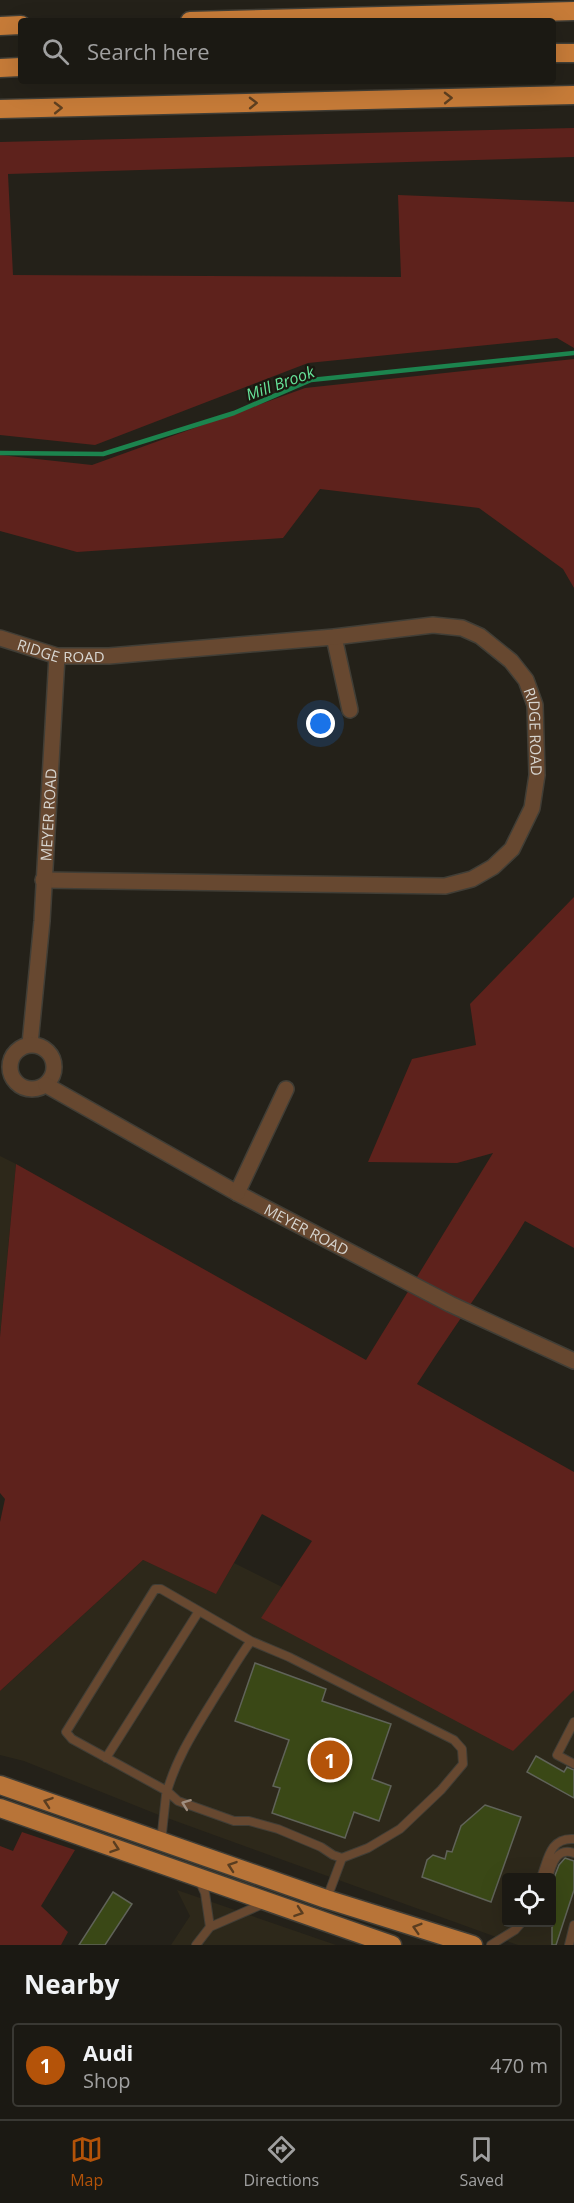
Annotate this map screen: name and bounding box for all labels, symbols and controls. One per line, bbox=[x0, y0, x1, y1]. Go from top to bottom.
search box bbox=[18, 18, 556, 84]
icon: search bbox=[39, 35, 72, 68]
text: Search here bbox=[87, 36, 210, 66]
one-way arrow bbox=[444, 92, 453, 104]
one-way arrow bbox=[249, 97, 258, 109]
one-way arrow bbox=[54, 102, 63, 114]
water label: Mill Brook bbox=[243, 360, 318, 406]
street label: RIDGE ROAD bbox=[15, 634, 105, 666]
street label: RIDGE ROAD bbox=[519, 685, 547, 776]
your location bbox=[306, 709, 335, 738]
street label: MEYER ROAD bbox=[35, 768, 61, 862]
street label: MEYER ROAD bbox=[261, 1199, 353, 1260]
pin: 1 bbox=[310, 1738, 350, 1782]
one-way arrow bbox=[43, 1796, 54, 1809]
one-way arrow bbox=[182, 1799, 193, 1811]
one-way arrow bbox=[109, 1840, 120, 1853]
one-way arrow bbox=[227, 1861, 238, 1874]
map controls bbox=[502, 1873, 556, 1927]
button: locate bbox=[502, 1873, 556, 1927]
one-way arrow bbox=[293, 1905, 304, 1918]
one-way arrow bbox=[412, 1923, 423, 1935]
text: Nearby bbox=[24, 1966, 119, 2002]
text: Audi bbox=[83, 2037, 133, 2067]
text: 1 bbox=[40, 2052, 51, 2079]
text: 470 m bbox=[490, 2052, 548, 2079]
text: Shop bbox=[83, 2067, 131, 2094]
tab: Map bbox=[70, 2133, 103, 2191]
tab: Directions bbox=[244, 2133, 319, 2191]
tab: Saved bbox=[459, 2133, 504, 2191]

